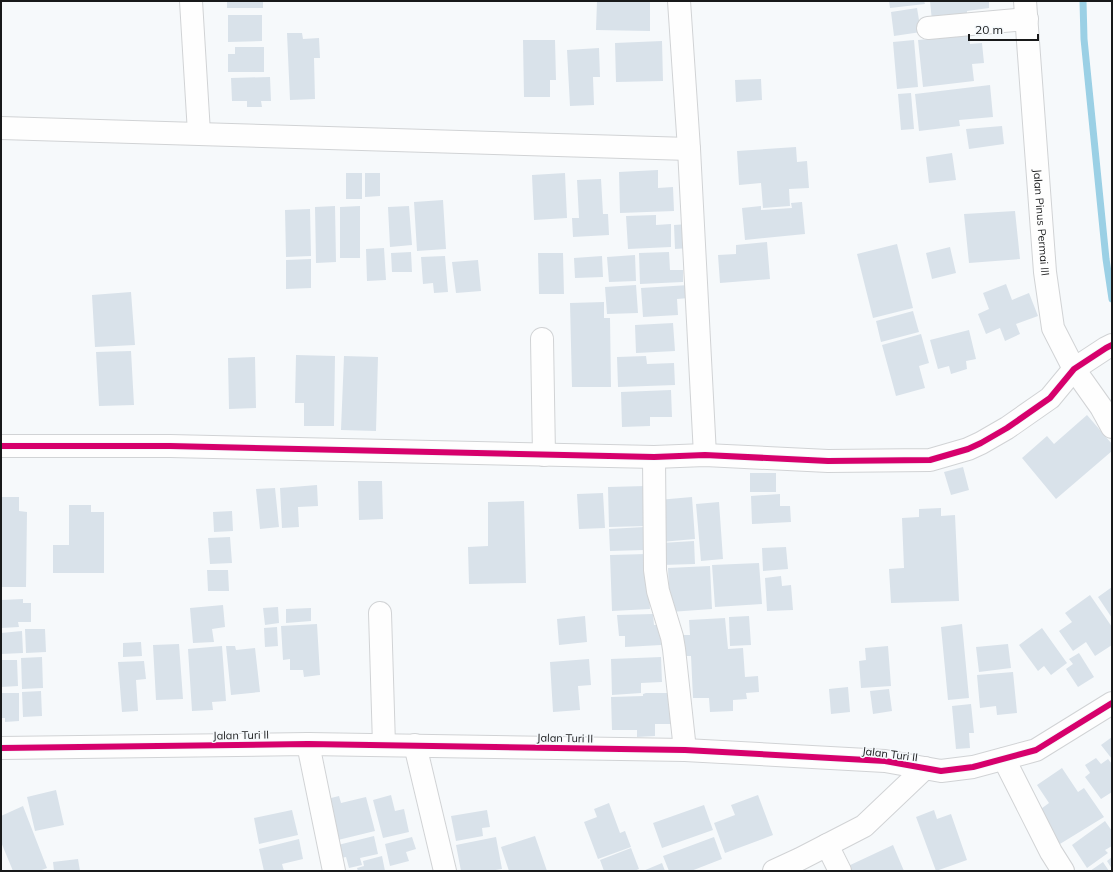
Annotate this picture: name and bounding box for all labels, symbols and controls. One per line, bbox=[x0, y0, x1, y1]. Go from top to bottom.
scale bar bbox=[969, 16, 1038, 42]
text: 20 m bbox=[975, 22, 1003, 37]
street label: Jalan Pinus Permai III bbox=[1030, 169, 1052, 277]
street label: Jalan Turi II bbox=[213, 728, 269, 742]
street label: Jalan Turi II bbox=[537, 731, 593, 745]
street label: Jalan Turi II bbox=[861, 744, 919, 764]

